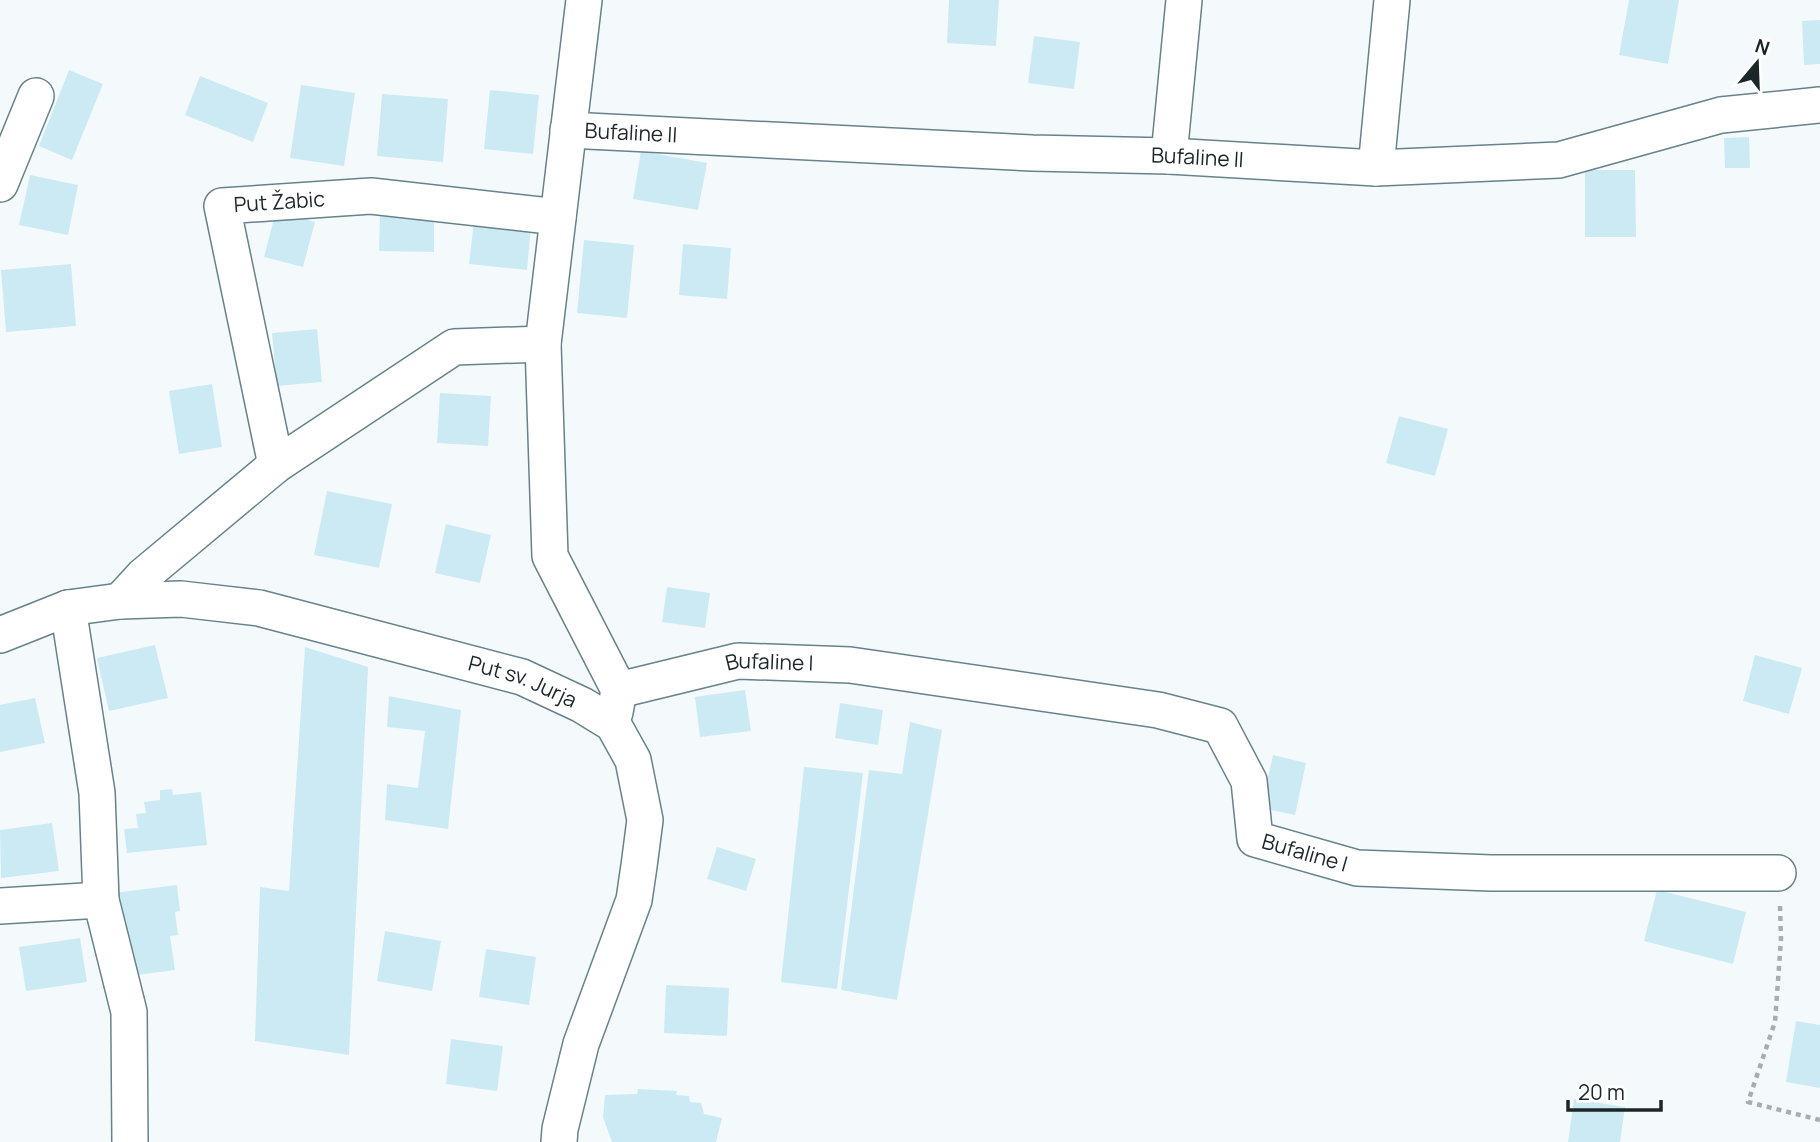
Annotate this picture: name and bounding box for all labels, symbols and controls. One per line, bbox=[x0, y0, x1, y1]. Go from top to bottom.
north arrow bbox=[1722, 28, 1792, 98]
text: N bbox=[1752, 32, 1773, 61]
street label: Bufaline II bbox=[584, 116, 678, 148]
street label: Bufaline II bbox=[1151, 141, 1244, 173]
street label: Put Žabic bbox=[233, 184, 326, 218]
street label: Bufaline I bbox=[722, 646, 814, 677]
street label: Put sv. Jurja bbox=[466, 649, 582, 714]
street label: Bufaline I bbox=[1259, 827, 1351, 878]
scale bar bbox=[1568, 1068, 1661, 1112]
text: 20 m bbox=[1578, 1078, 1625, 1106]

